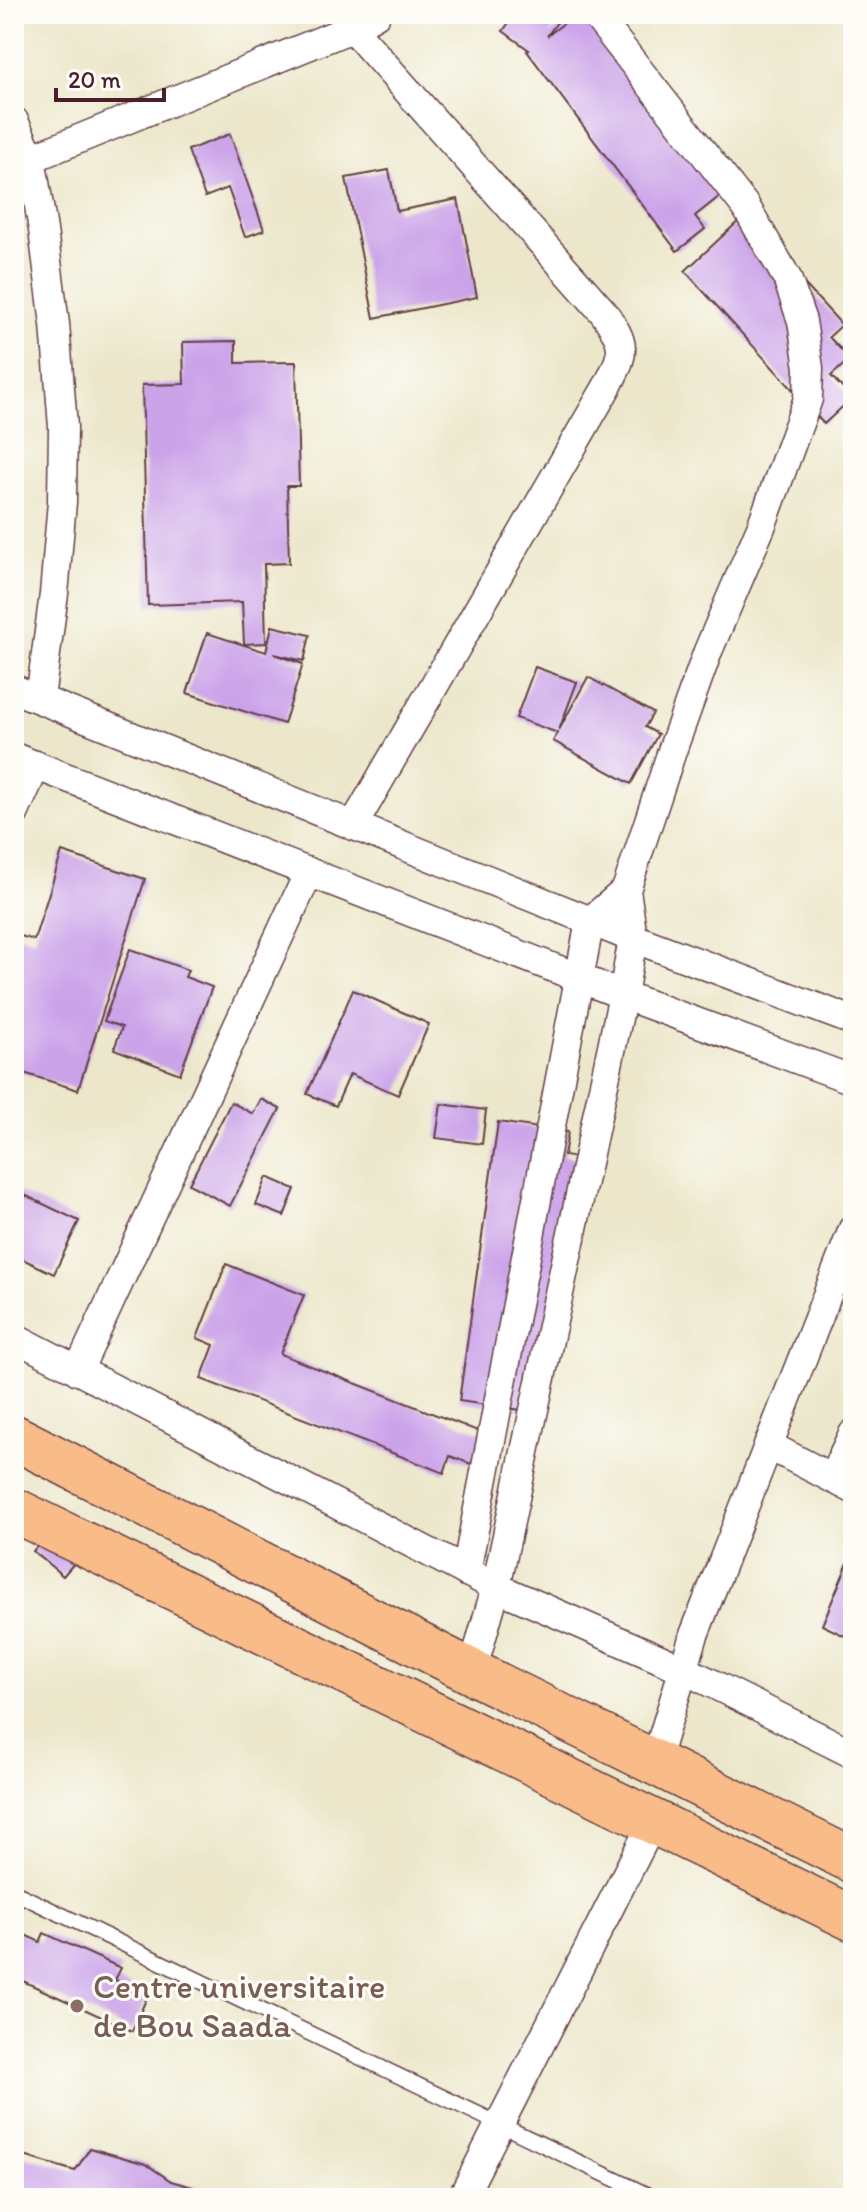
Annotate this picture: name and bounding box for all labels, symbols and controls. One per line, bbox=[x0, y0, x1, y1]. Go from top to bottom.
scale bar bbox=[56, 52, 164, 102]
text: 20 m bbox=[68, 65, 121, 94]
place label: Centre universitaire de Bou Saada bbox=[93, 1966, 385, 2046]
marker: Centre universitaire de Bou Saada bbox=[68, 1997, 86, 2015]

